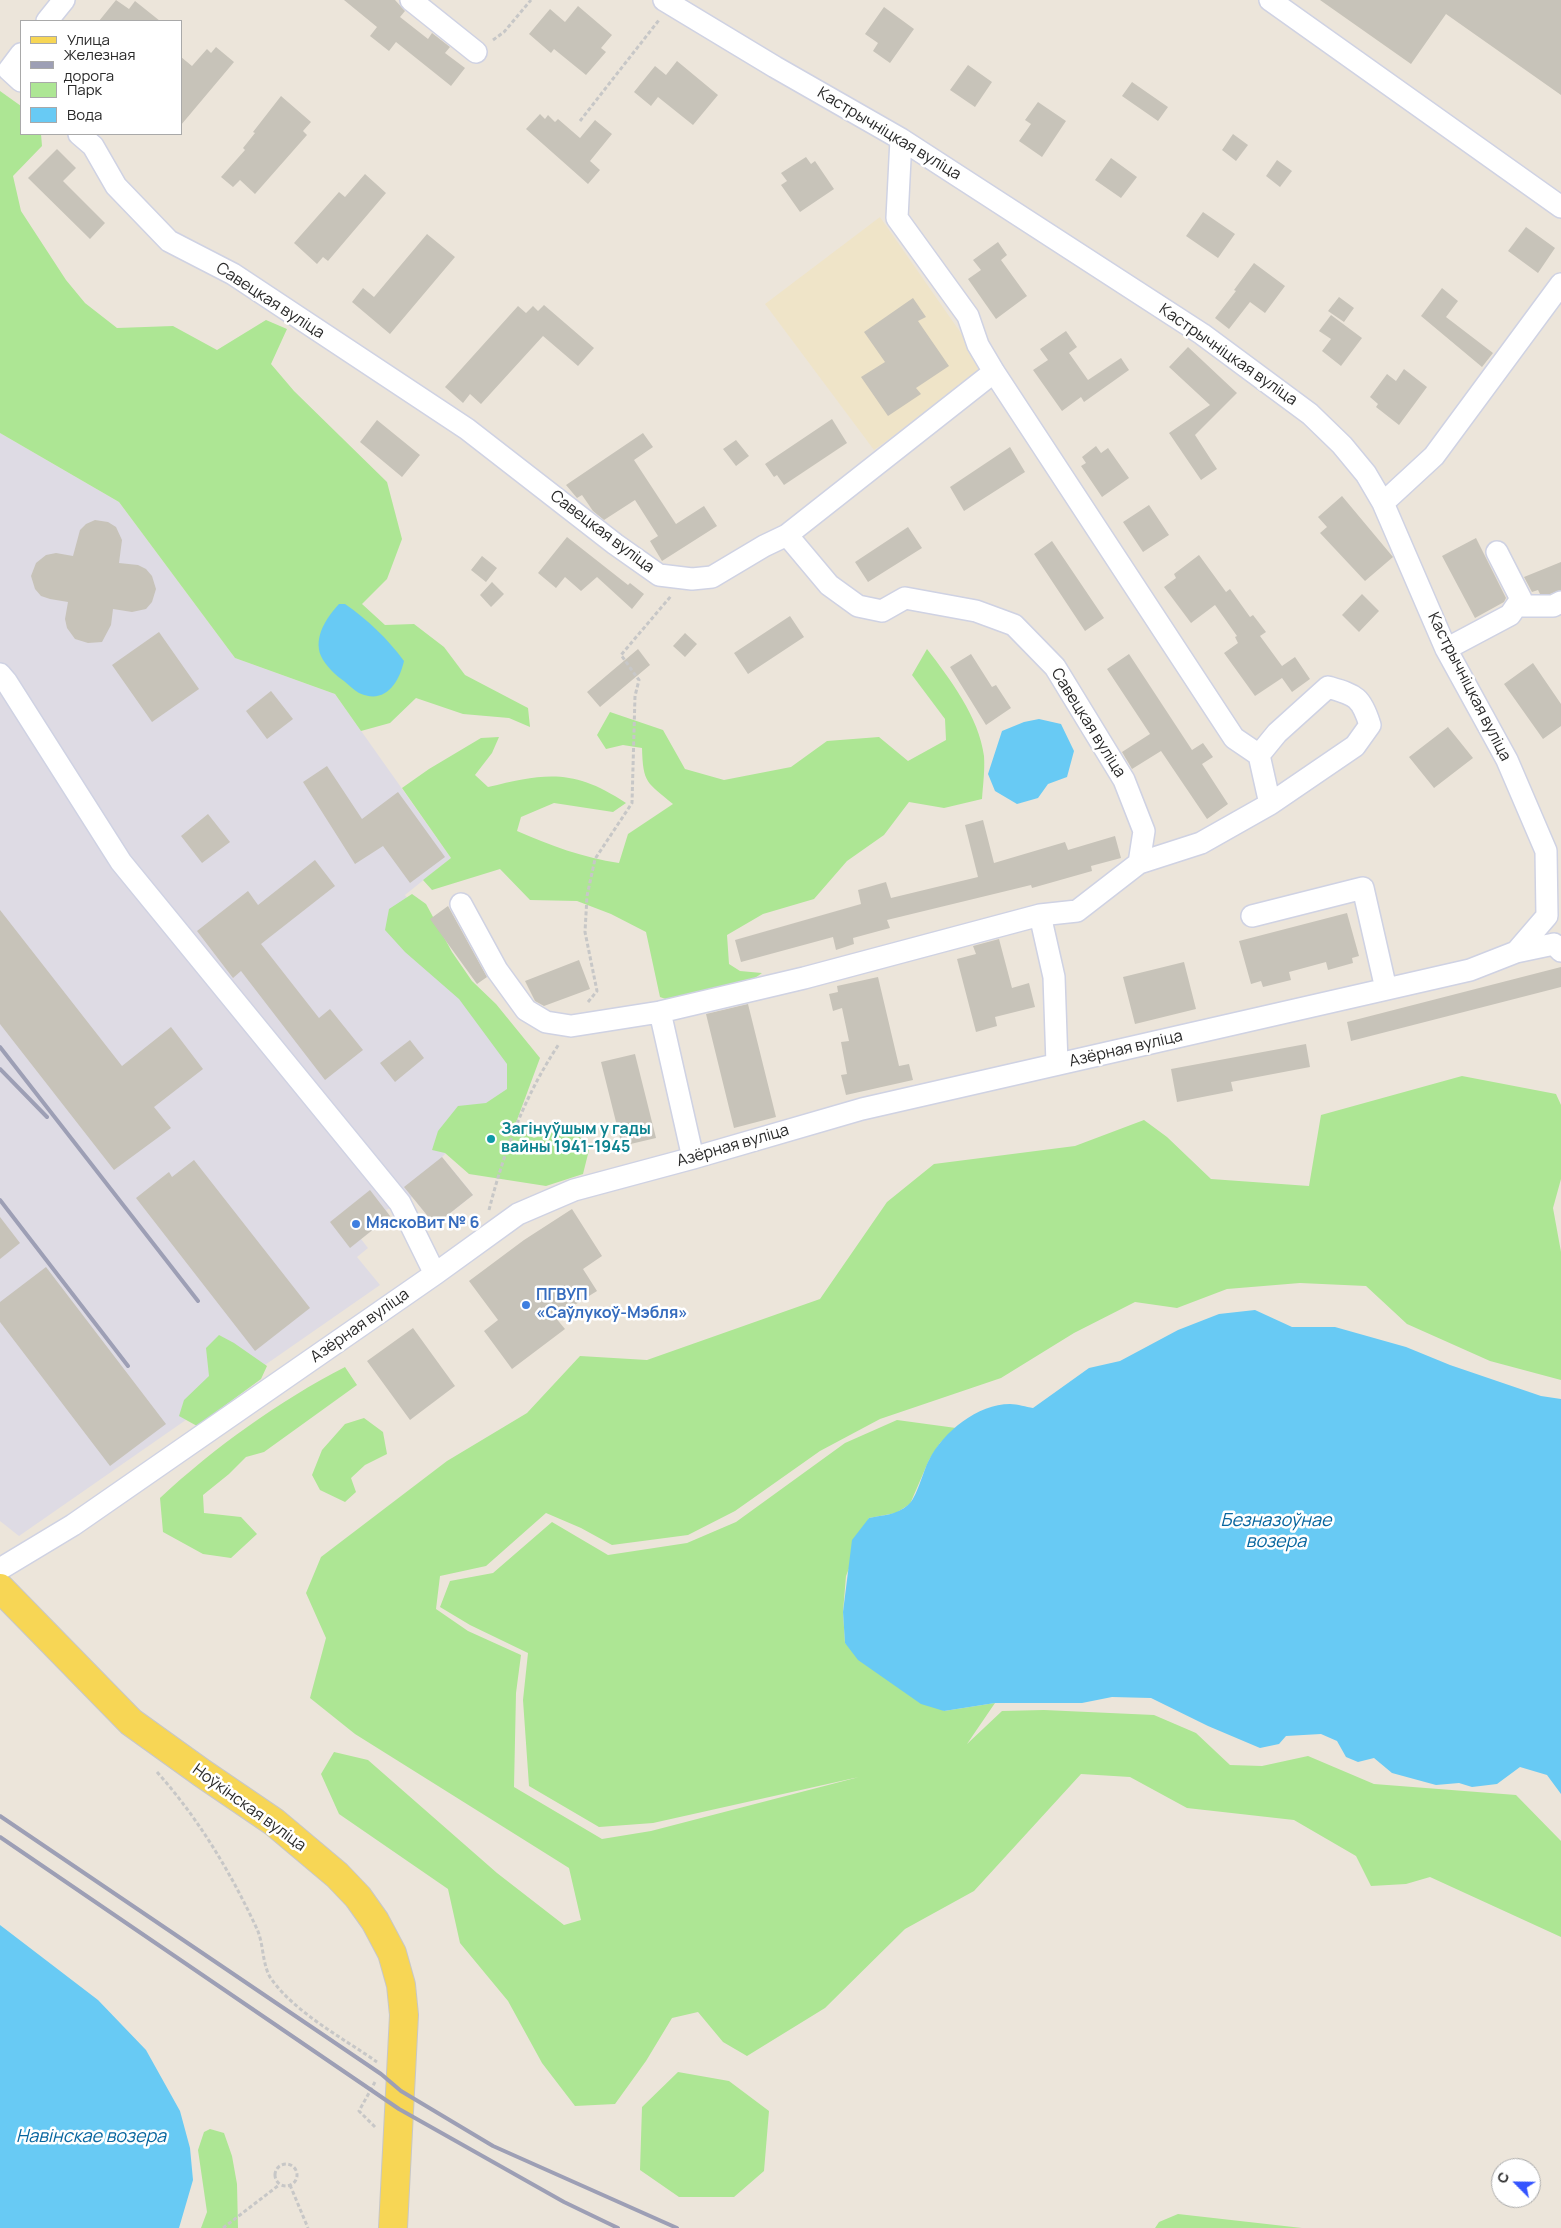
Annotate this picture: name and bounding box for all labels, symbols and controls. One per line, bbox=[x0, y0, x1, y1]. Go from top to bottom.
legend bbox=[20, 20, 182, 135]
text: Улица bbox=[67, 29, 110, 50]
text: Железная дорога bbox=[64, 44, 135, 86]
text: Парк bbox=[67, 79, 102, 100]
street label: Кастрычніцкая вуліца bbox=[814, 83, 964, 185]
text: Вода bbox=[67, 104, 102, 125]
street label: Савецкая вуліца bbox=[212, 259, 328, 343]
street label: Кастрычніцкая вуліца bbox=[1155, 300, 1301, 410]
street label: Савецкая вуліца bbox=[546, 487, 658, 577]
street label: Кастрычніцкая вуліца bbox=[1423, 609, 1515, 765]
street label: Савецкая вуліца bbox=[1047, 665, 1129, 781]
street label: Азёрная вуліца bbox=[1067, 1027, 1185, 1071]
place label: Загінуўшым у гады вайны 1941-1945 bbox=[501, 1120, 651, 1158]
street label: Азёрная вуліца bbox=[675, 1121, 791, 1171]
marker: Загінуўшым у гады вайны 1941-1945 bbox=[485, 1133, 497, 1145]
place label: МяскоВит № 6 bbox=[366, 1214, 479, 1234]
marker: МяскоВит № 6 bbox=[350, 1218, 362, 1230]
street label: Азёрная вуліца bbox=[307, 1285, 413, 1367]
place label: ПГВУП «Саўлукоў-Мэбля» bbox=[536, 1286, 688, 1324]
marker: ПГВУП «Саўлукоў-Мэбля» bbox=[520, 1299, 532, 1311]
water label: Безназоўнае возера bbox=[1221, 1510, 1331, 1552]
street label: Ноўкінская вуліца bbox=[188, 1760, 310, 1856]
water label: Навінскае возера bbox=[16, 2126, 166, 2148]
north arrow bbox=[1491, 2158, 1541, 2208]
text: С bbox=[1492, 2169, 1513, 2186]

